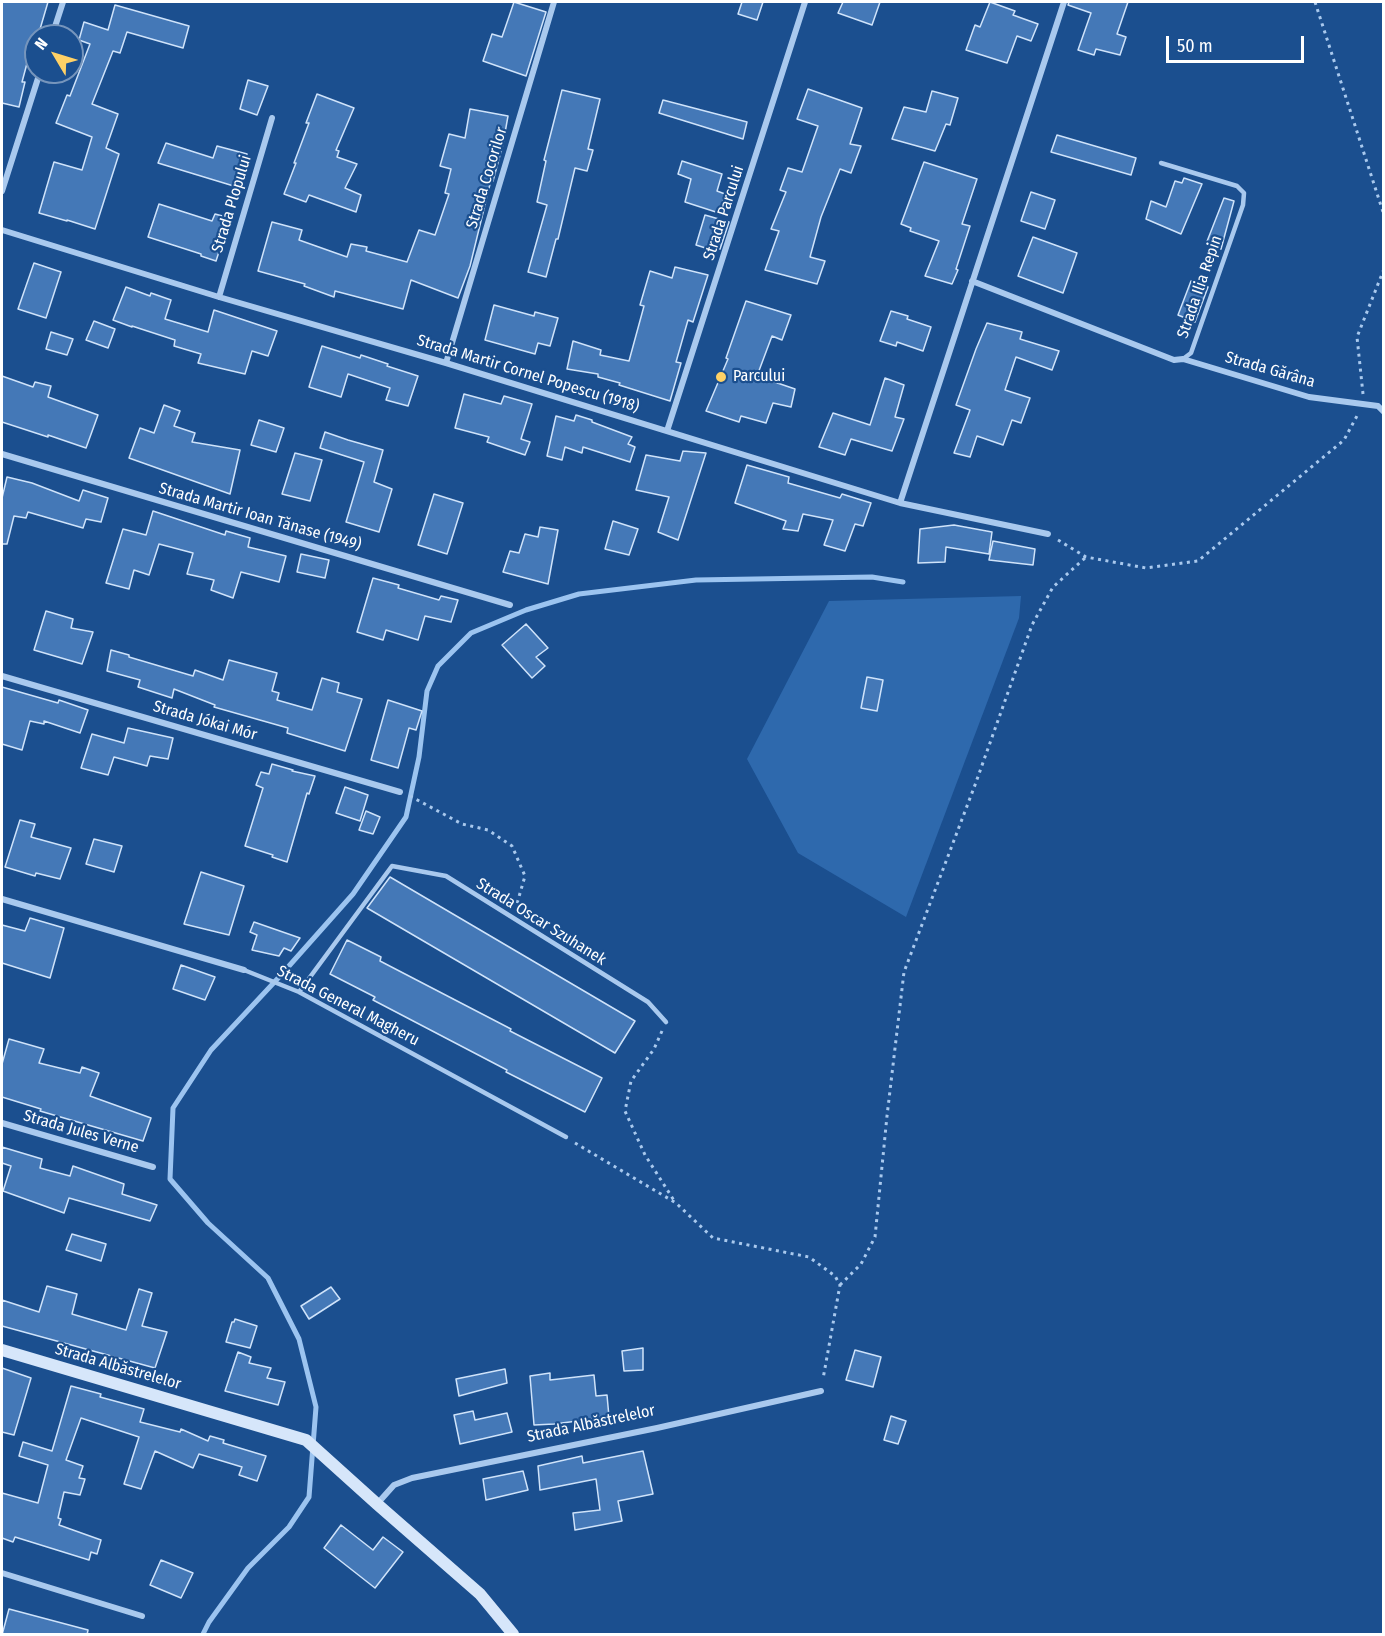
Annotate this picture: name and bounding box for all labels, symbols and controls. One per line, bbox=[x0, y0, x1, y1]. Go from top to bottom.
north arrow bbox=[24, 24, 84, 84]
scale bar bbox=[1169, 24, 1307, 62]
text: N bbox=[31, 34, 51, 53]
text: 50 m bbox=[1177, 35, 1213, 57]
street label: Strada Cocorilor bbox=[462, 125, 512, 231]
street label: Strada Plopului bbox=[208, 153, 256, 255]
street label: Strada Parcului bbox=[700, 163, 748, 263]
street label: Strada Ilia Repin bbox=[1173, 233, 1227, 341]
street label: Strada Martir Cornel Popescu (1918) bbox=[415, 331, 641, 417]
street label: Strada Gărâna bbox=[1223, 348, 1317, 392]
place label: Parcului bbox=[733, 367, 785, 387]
marker: Parcului bbox=[714, 370, 728, 384]
street label: Strada Martir Ioan Tănase (1949) bbox=[157, 479, 363, 555]
street label: Strada Jókai Mór bbox=[151, 697, 259, 745]
street label: Strada Oscar Szuhanek bbox=[473, 874, 609, 970]
street label: Strada General Magheru bbox=[274, 962, 422, 1050]
street label: Strada Jules Verne bbox=[21, 1106, 141, 1158]
street label: Strada Albăstrelelor bbox=[53, 1340, 183, 1394]
street label: Strada Albăstrelelor bbox=[525, 1401, 657, 1447]

